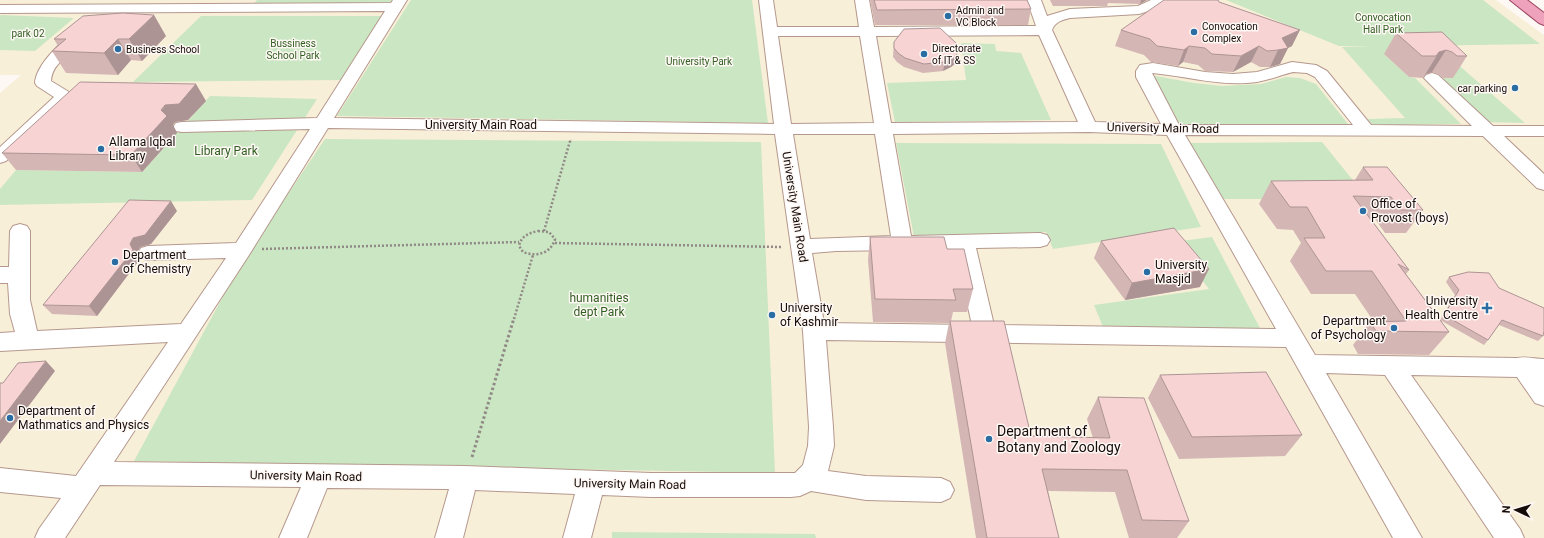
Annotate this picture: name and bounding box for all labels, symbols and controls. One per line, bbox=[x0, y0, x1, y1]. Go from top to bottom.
place label: Admin and VC Block bbox=[956, 5, 1004, 28]
marker: Admin and VC Block bbox=[943, 11, 953, 21]
park label: Convocation Hall Park bbox=[1355, 12, 1411, 35]
place label: Convocation Complex bbox=[1202, 21, 1258, 44]
marker: Convocation Complex bbox=[1189, 27, 1199, 37]
park label: park 02 bbox=[11, 28, 45, 39]
park label: Bussiness School Park bbox=[266, 38, 321, 61]
place label: Directorate of IT & SS bbox=[932, 43, 981, 66]
marker: Business School bbox=[113, 44, 123, 54]
place label: Business School bbox=[126, 44, 199, 55]
marker: Directorate of IT & SS bbox=[919, 49, 929, 59]
park label: University Park bbox=[666, 56, 733, 67]
place label: car parking bbox=[1457, 83, 1507, 94]
marker: car parking bbox=[1510, 83, 1520, 93]
street label: University Main Road bbox=[425, 118, 537, 132]
street label: University Main Road bbox=[1107, 120, 1219, 136]
place label: Allama Iqbal Library bbox=[109, 135, 176, 163]
marker: Allama Iqbal Library bbox=[96, 144, 106, 154]
park label: Library Park bbox=[194, 144, 259, 158]
street label: University Main Road bbox=[779, 150, 811, 264]
place label: Office of Provost (boys) bbox=[1371, 197, 1449, 225]
marker: Office of Provost (boys) bbox=[1358, 206, 1368, 216]
place label: Department of Chemistry bbox=[123, 248, 192, 276]
marker: Department of Chemistry bbox=[110, 257, 120, 267]
place label: University Masjid bbox=[1155, 258, 1208, 286]
marker: University Masjid bbox=[1142, 267, 1152, 277]
park label: humanities dept Park bbox=[569, 291, 629, 319]
place label: University Health Centre bbox=[1405, 294, 1478, 322]
place label: University of Kashmir bbox=[780, 301, 838, 329]
marker: University Health Centre bbox=[1481, 302, 1493, 314]
marker: University of Kashmir bbox=[767, 310, 777, 320]
place label: Department of Psychology bbox=[1311, 314, 1386, 342]
marker: Department of Psychology bbox=[1389, 323, 1399, 333]
place label: Department of Mathmatics and Physics bbox=[18, 404, 149, 432]
marker: Department of Mathmatics and Physics bbox=[5, 413, 15, 423]
place label: Department of Botany and Zoology bbox=[997, 423, 1121, 455]
marker: Department of Botany and Zoology bbox=[984, 434, 994, 444]
street label: University Main Road bbox=[250, 468, 362, 484]
street label: University Main Road bbox=[574, 476, 686, 492]
north arrow bbox=[1496, 490, 1536, 530]
text: N bbox=[1500, 505, 1513, 514]

